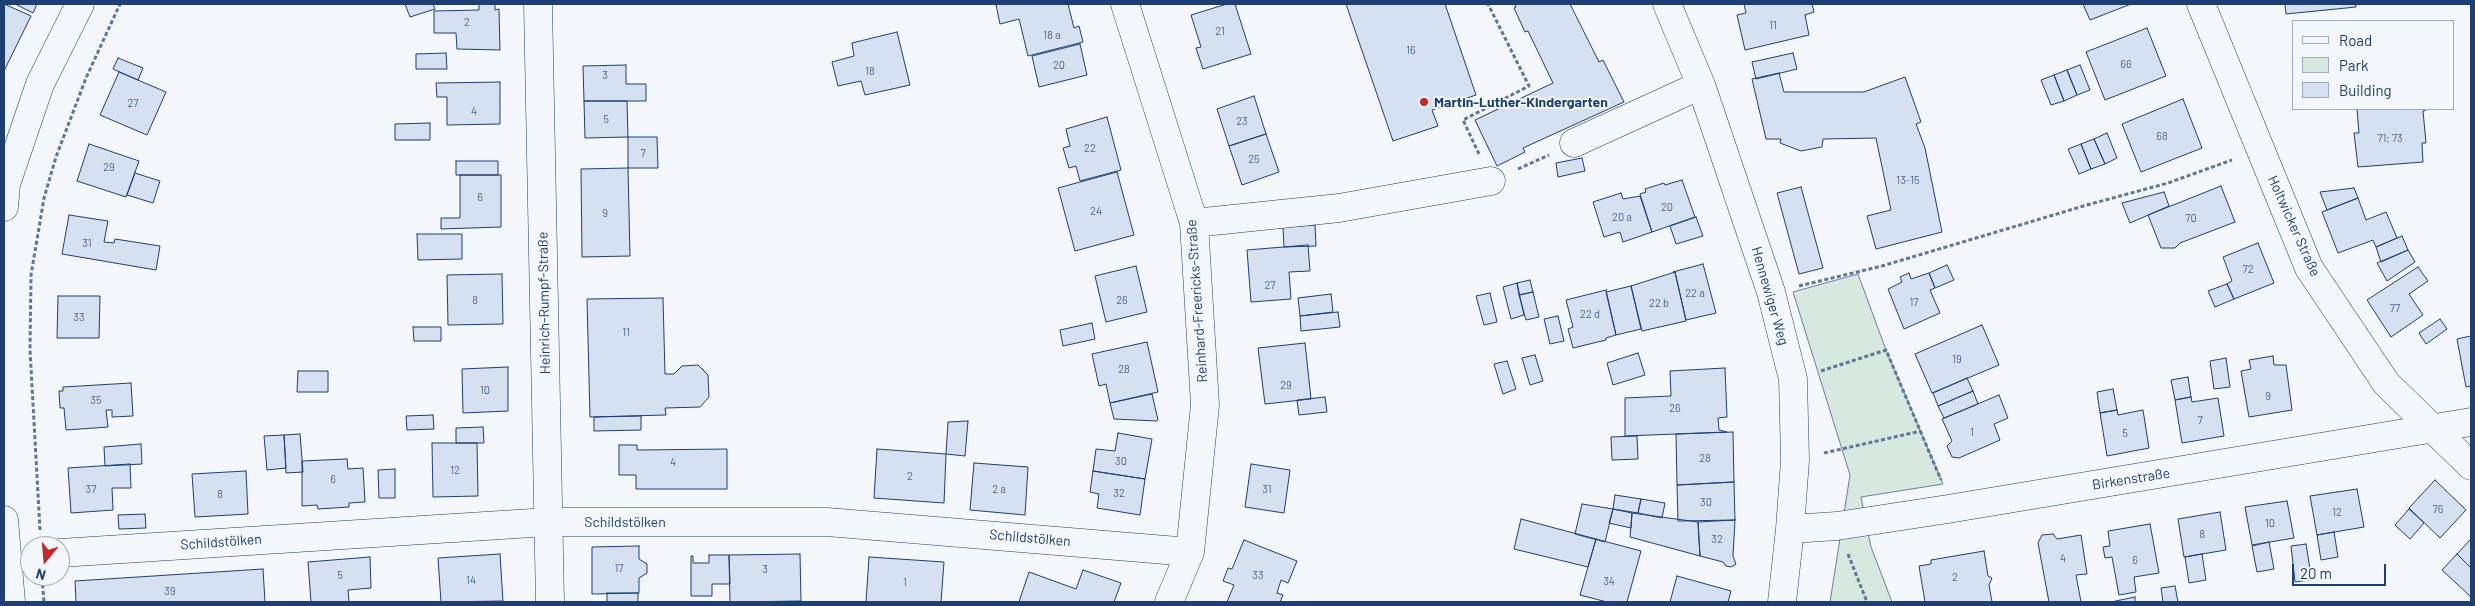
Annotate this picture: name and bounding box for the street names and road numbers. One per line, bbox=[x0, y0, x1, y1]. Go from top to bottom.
street label: Holtwicker Straße bbox=[2264, 173, 2324, 279]
street label: Reinhard-Freericks-Straße bbox=[1183, 219, 1211, 383]
street label: Heinrich-Rumpf-Straße bbox=[534, 232, 554, 374]
street label: Hennewiger Weg bbox=[1748, 245, 1792, 347]
street label: Birkenstraße bbox=[2091, 465, 2171, 493]
street label: Schildstölken bbox=[584, 514, 666, 530]
street label: Schildstölken bbox=[989, 526, 1071, 550]
street label: Schildstölken bbox=[180, 531, 262, 553]

